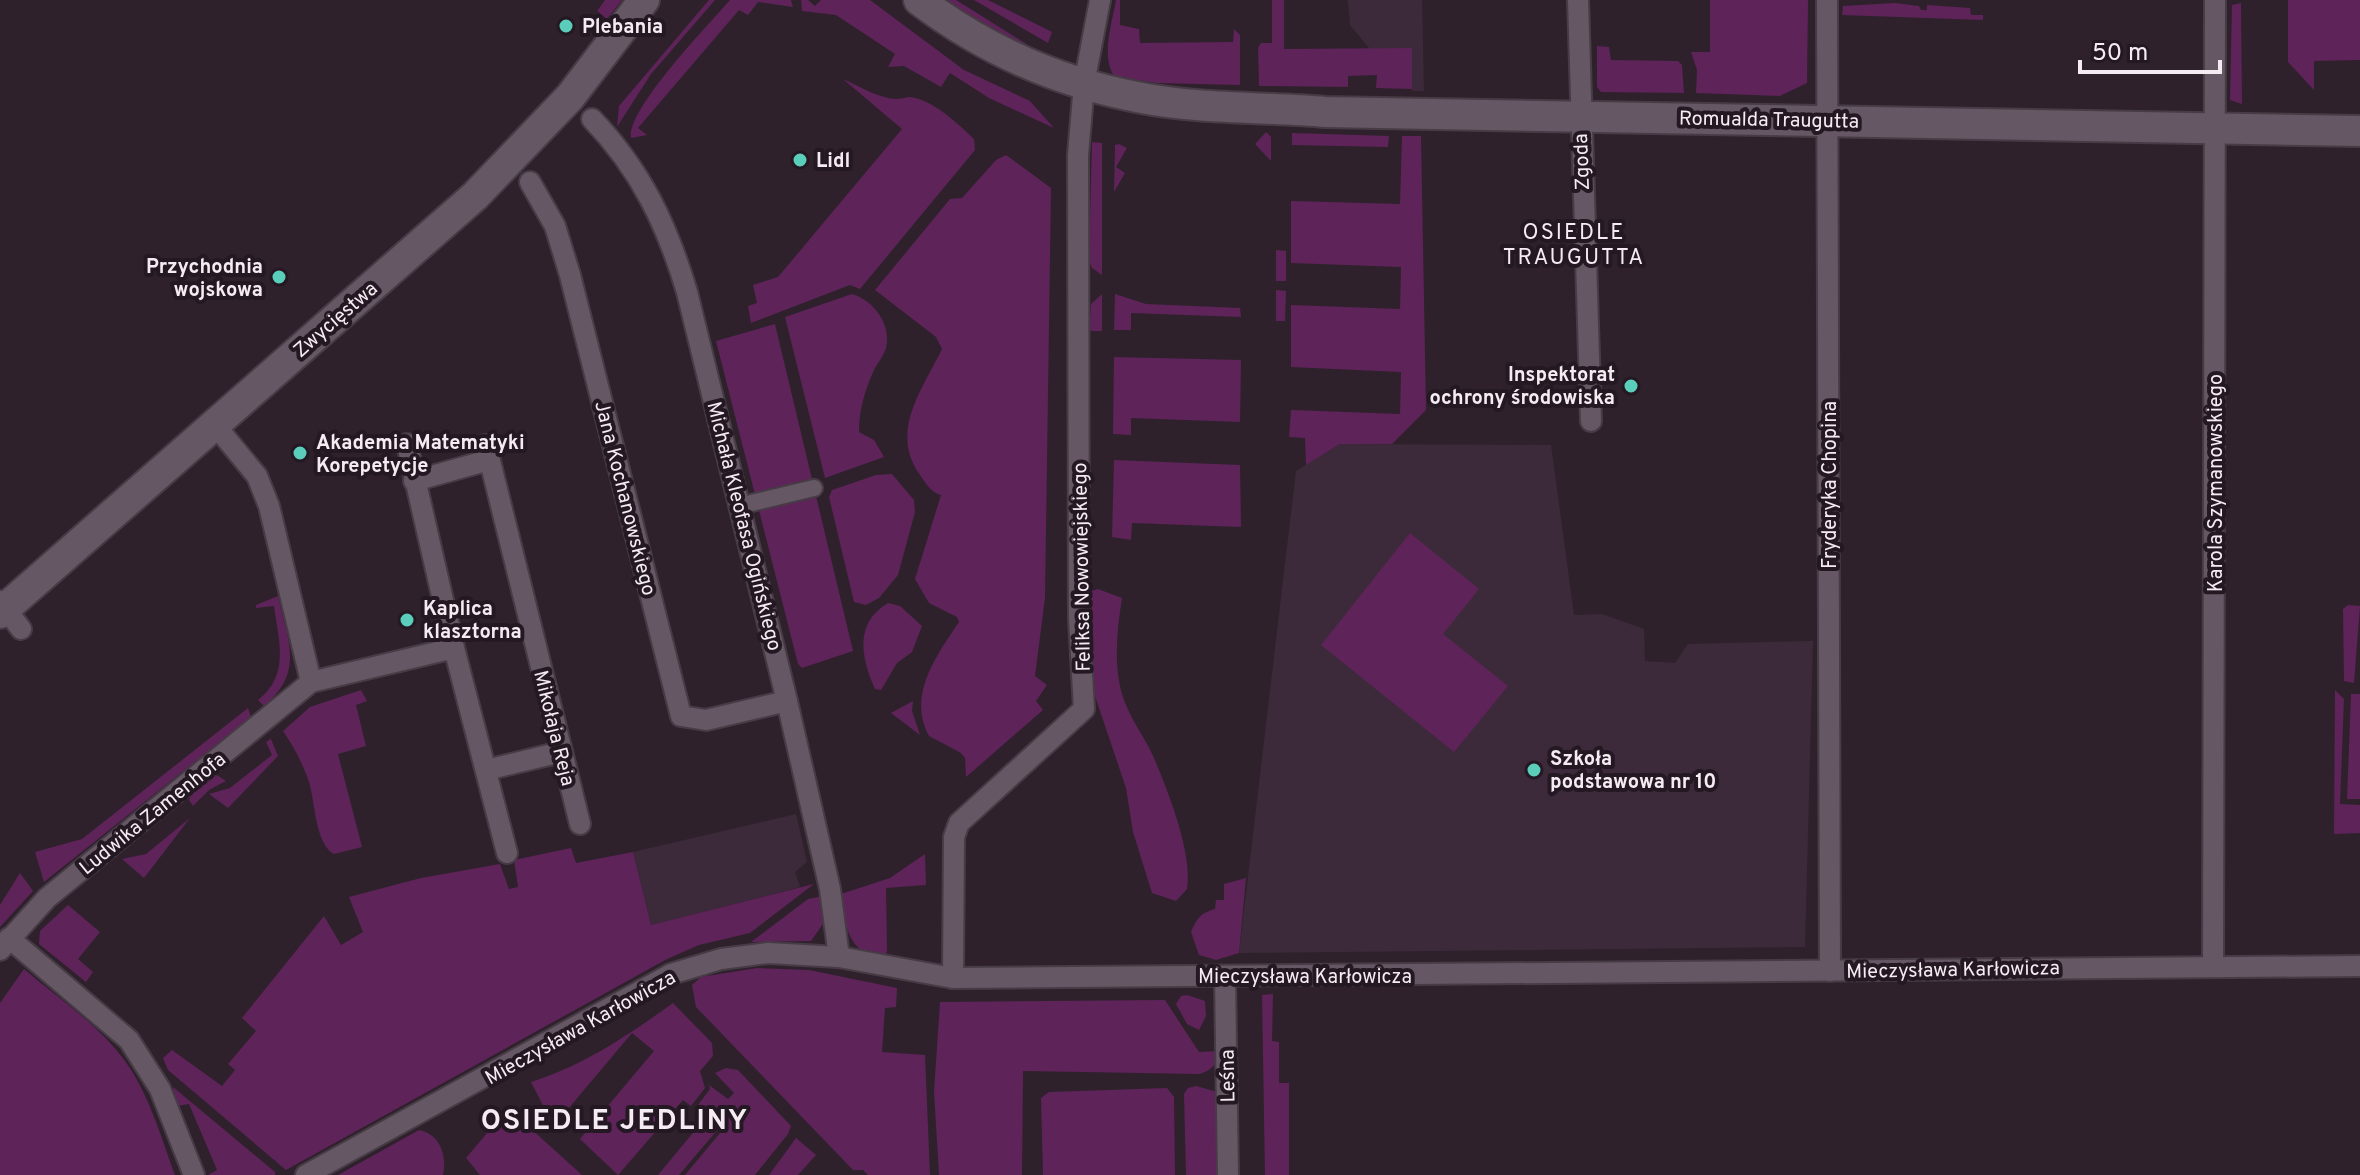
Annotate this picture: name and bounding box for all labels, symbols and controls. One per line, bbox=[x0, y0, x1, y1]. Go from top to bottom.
place label: Plebania bbox=[582, 15, 663, 41]
marker: Plebania bbox=[557, 17, 575, 35]
scale bar bbox=[2080, 24, 2220, 74]
text: 50 m bbox=[2092, 39, 2148, 69]
street label: Romualda Traugutta bbox=[1679, 106, 1859, 136]
street label: Zgoda bbox=[1569, 133, 1597, 191]
place label: Lidl bbox=[816, 149, 850, 175]
marker: Lidl bbox=[791, 151, 809, 169]
district label: OSIEDLE TRAUGUTTA bbox=[1503, 220, 1645, 272]
place label: Przychodnia wojskowa bbox=[146, 255, 263, 304]
marker: Przychodnia wojskowa bbox=[270, 268, 288, 286]
street label: Zwycięstwa bbox=[289, 277, 384, 364]
place label: Inspektorat ochrony środowiska bbox=[1429, 363, 1615, 412]
street label: Karola Szymanowskiego bbox=[2204, 374, 2230, 592]
marker: Inspektorat ochrony środowiska bbox=[1622, 377, 1640, 395]
street label: Jana Kochanowskiego bbox=[587, 398, 661, 599]
street label: Michała Kleofasa Ogińskiego bbox=[699, 399, 787, 654]
street label: Fryderyka Chopina bbox=[1818, 401, 1844, 569]
place label: Akademia Matematyki Korepetycje bbox=[316, 431, 525, 480]
marker: Akademia Matematyki Korepetycje bbox=[291, 444, 309, 462]
street label: Feliksa Nowowiejskiego bbox=[1068, 462, 1098, 672]
place label: Kaplica klasztorna bbox=[423, 597, 522, 646]
marker: Kaplica klasztorna bbox=[398, 611, 416, 629]
street label: Mikołaja Reja bbox=[526, 668, 580, 789]
street label: Ludwika Zamenhofa bbox=[75, 747, 232, 882]
place label: Szkoła podstawowa nr 10 bbox=[1550, 747, 1716, 796]
marker: Szkoła podstawowa nr 10 bbox=[1525, 761, 1543, 779]
street label: Mieczysława Karłowicza bbox=[1846, 956, 2060, 986]
street label: Mieczysława Karłowicza bbox=[1198, 965, 1412, 991]
street label: Mieczysława Karłowicza bbox=[481, 966, 681, 1092]
street label: Leśna bbox=[1216, 1049, 1242, 1103]
district label: OSIEDLE JEDLINY bbox=[481, 1104, 749, 1140]

